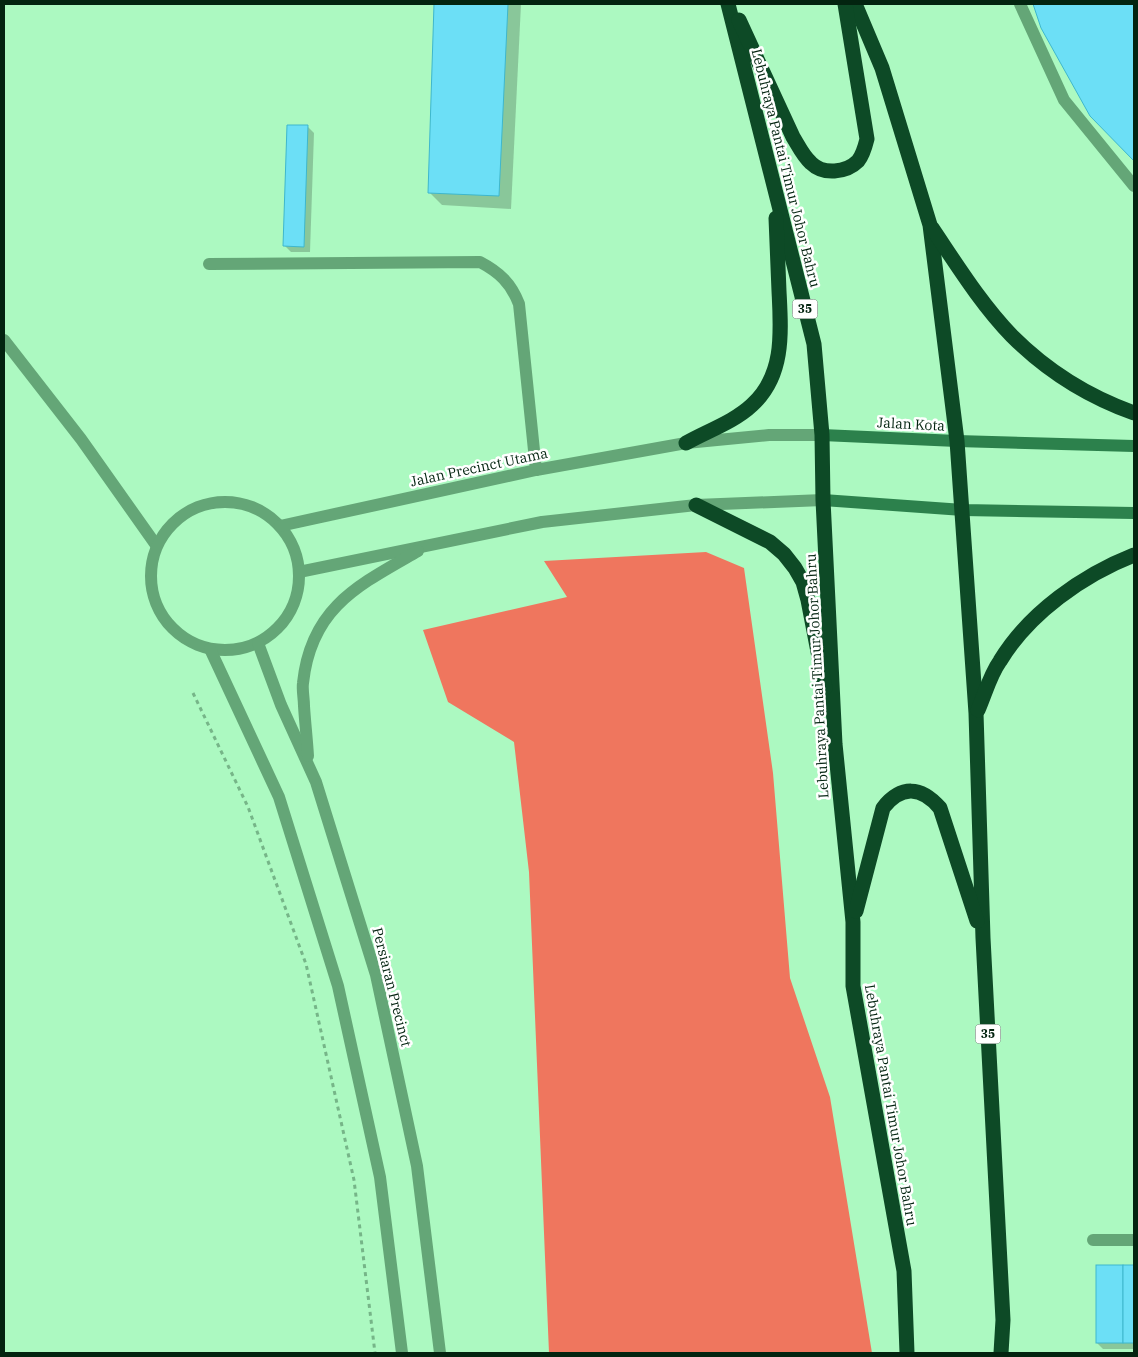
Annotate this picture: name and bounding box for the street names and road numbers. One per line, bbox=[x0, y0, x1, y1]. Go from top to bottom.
street label: Lebuhraya Pantai Timur Johor Bahru bbox=[748, 47, 824, 289]
road number: 35 bbox=[792, 300, 818, 318]
street label: Jalan Kota bbox=[877, 413, 946, 435]
street label: Jalan Precinct Utama bbox=[409, 444, 550, 490]
street label: Lebuhraya Pantai Timur Johor Bahru bbox=[802, 553, 832, 799]
street label: Persiaran Precinct bbox=[368, 926, 416, 1048]
street label: Lebuhraya Pantai Timur Johor Bahru bbox=[861, 983, 921, 1228]
road number: 35 bbox=[976, 1024, 1000, 1044]

